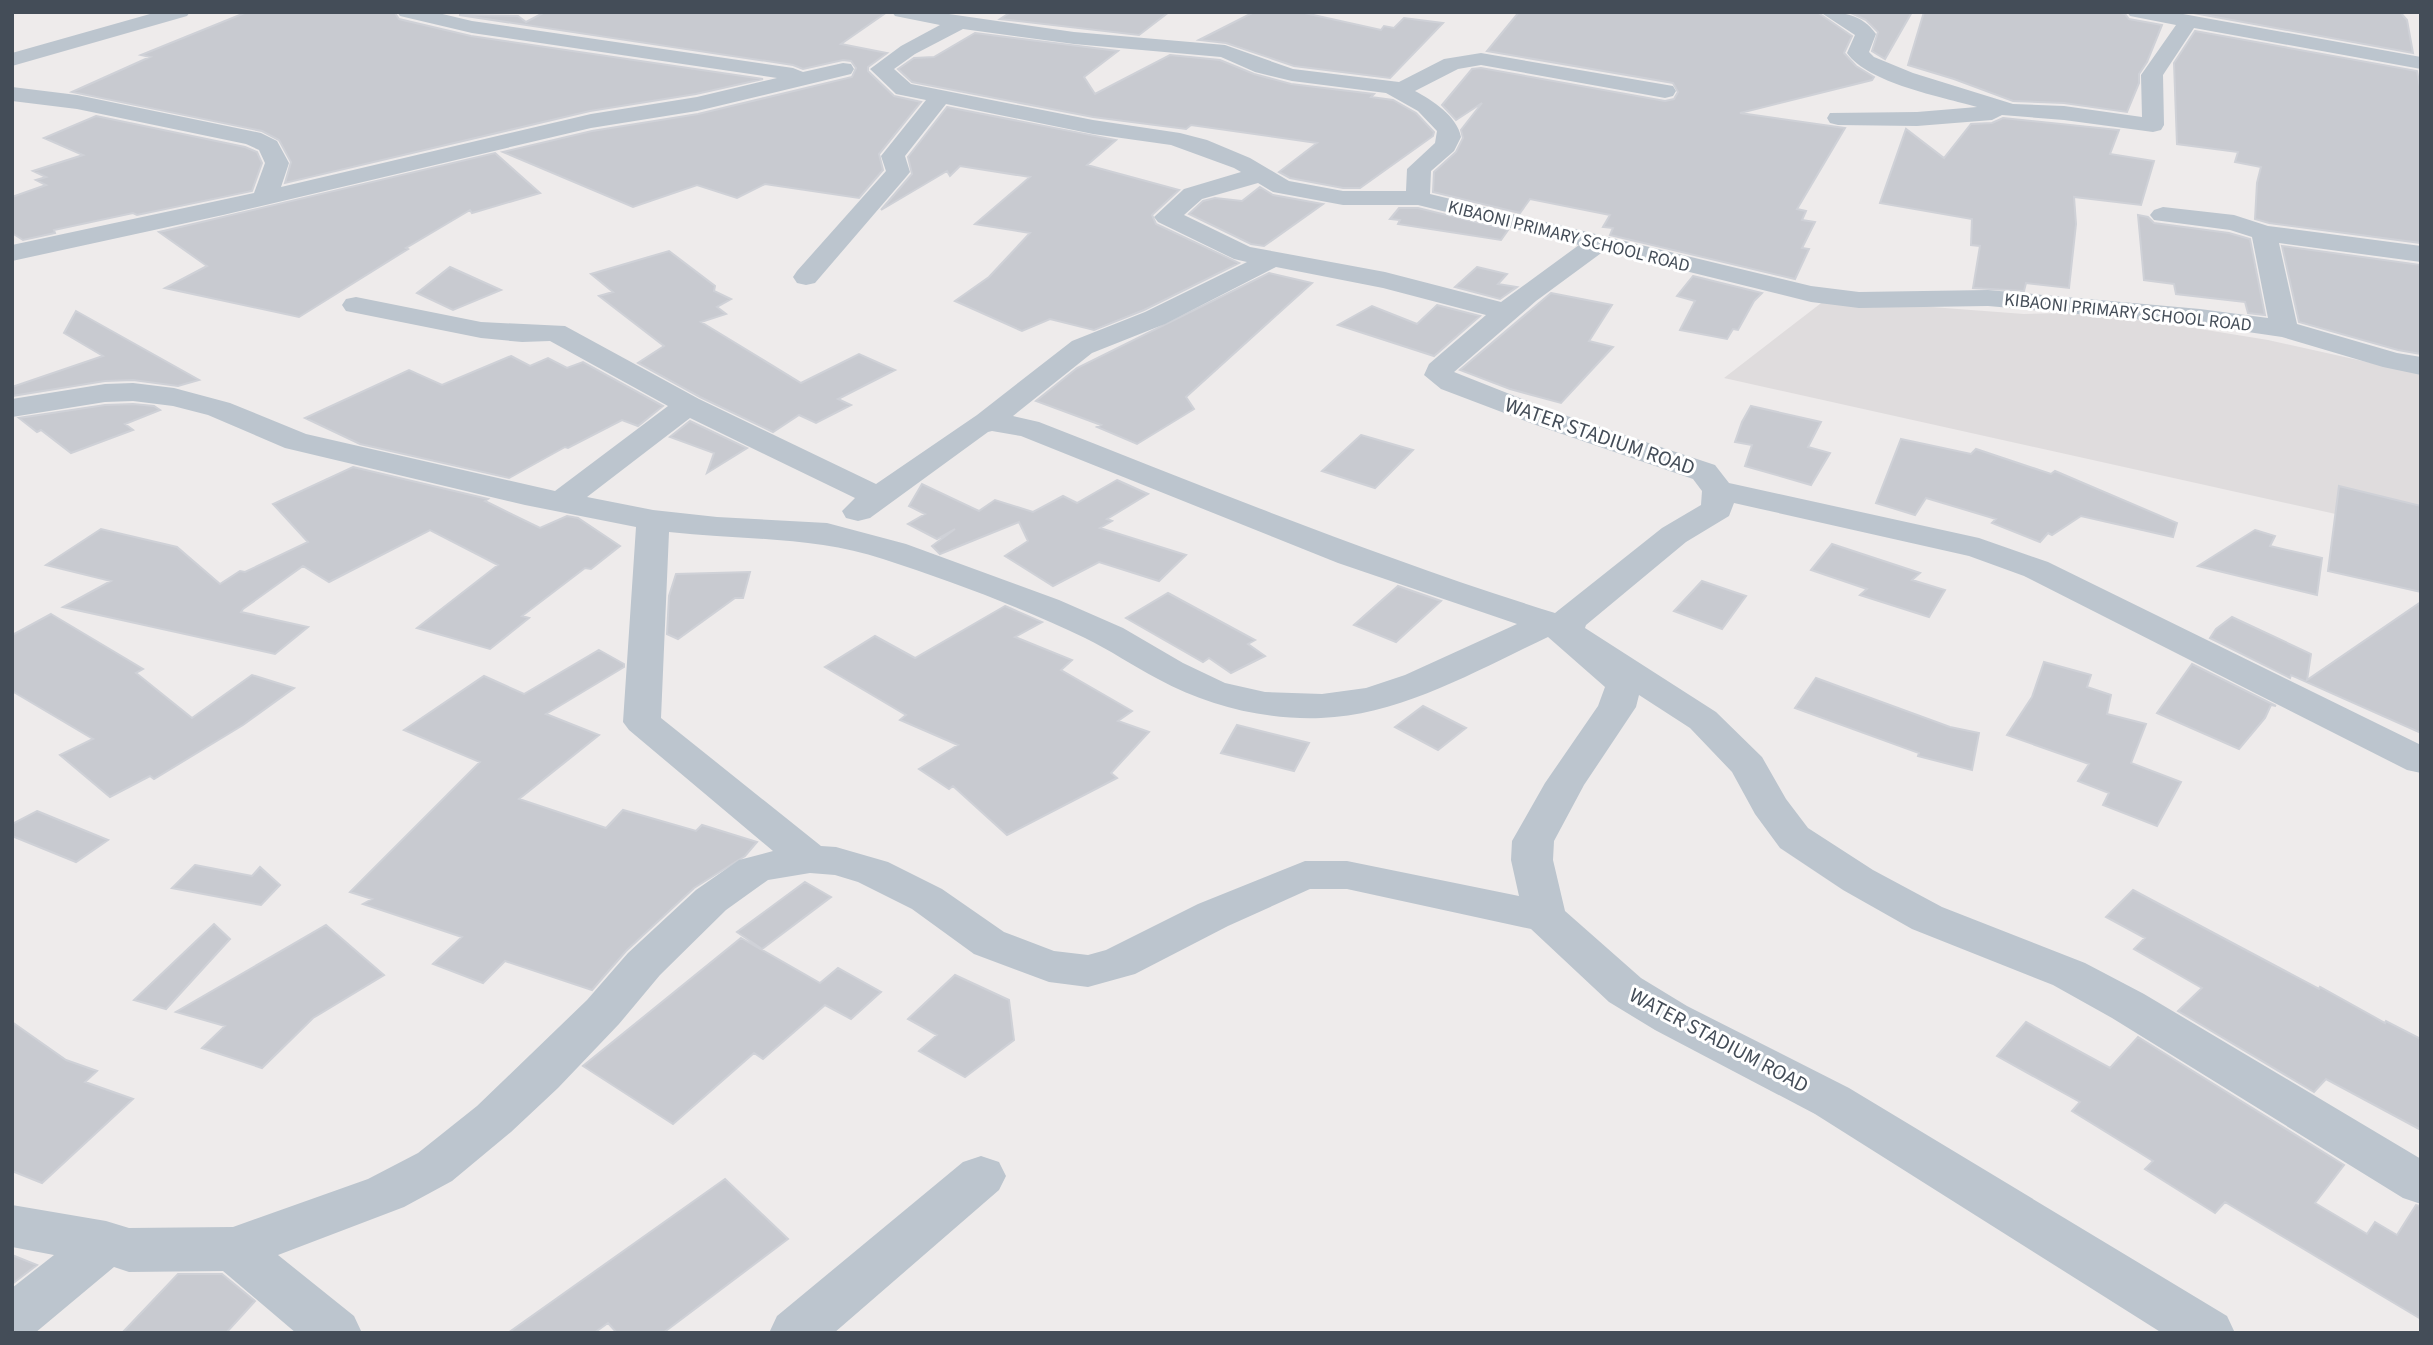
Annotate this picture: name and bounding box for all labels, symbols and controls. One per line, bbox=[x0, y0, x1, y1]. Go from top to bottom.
street label: KIBAONI PRIMARY SCHOOL ROAD bbox=[1445, 194, 1692, 279]
street label: KIBAONI PRIMARY SCHOOL ROAD bbox=[2003, 287, 2253, 338]
street label: WATER STADIUM ROAD bbox=[1501, 389, 1699, 483]
street label: WATER STADIUM ROAD bbox=[1624, 980, 1814, 1100]

